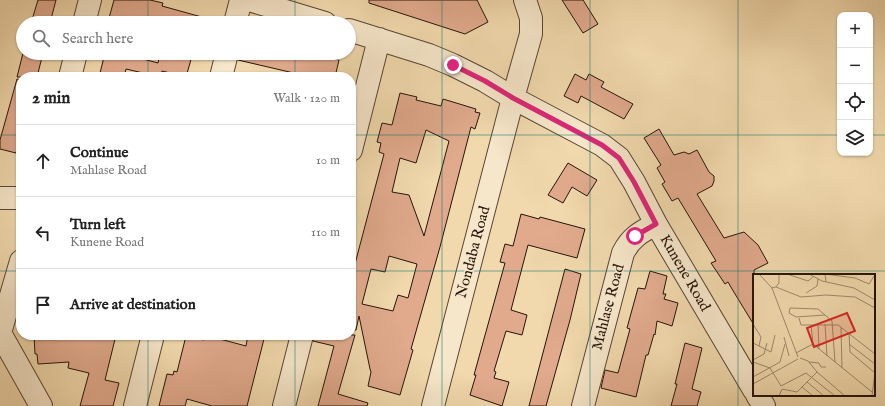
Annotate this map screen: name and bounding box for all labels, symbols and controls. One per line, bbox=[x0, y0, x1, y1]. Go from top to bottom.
map controls bbox=[837, 12, 873, 156]
button: + bbox=[837, 12, 873, 48]
search box bbox=[16, 16, 356, 60]
icon: search bbox=[30, 27, 52, 49]
text: Search here bbox=[62, 29, 133, 48]
button: − bbox=[837, 48, 873, 84]
route end bbox=[444, 56, 462, 74]
button: locate bbox=[837, 84, 873, 120]
text: 2 min bbox=[32, 88, 70, 109]
text: Walk · 120 m bbox=[274, 90, 340, 107]
button: layers bbox=[837, 120, 873, 156]
text: Continue bbox=[70, 143, 128, 162]
icon: ahead bbox=[32, 150, 54, 172]
text: 10 m bbox=[316, 152, 340, 169]
text: Mahlase Road bbox=[70, 162, 147, 179]
street label: Nondaba Road bbox=[452, 203, 495, 300]
text: Turn left bbox=[70, 215, 126, 234]
icon: left bbox=[32, 222, 54, 244]
text: 110 m bbox=[311, 224, 340, 241]
route start bbox=[626, 227, 644, 245]
street label: Kunene Road bbox=[655, 231, 715, 316]
text: Kunene Road bbox=[70, 234, 144, 251]
street label: Mahlase Road bbox=[587, 261, 629, 352]
inset map bbox=[753, 274, 875, 396]
icon: arrive bbox=[32, 294, 54, 316]
text: Arrive at destination bbox=[70, 295, 196, 314]

